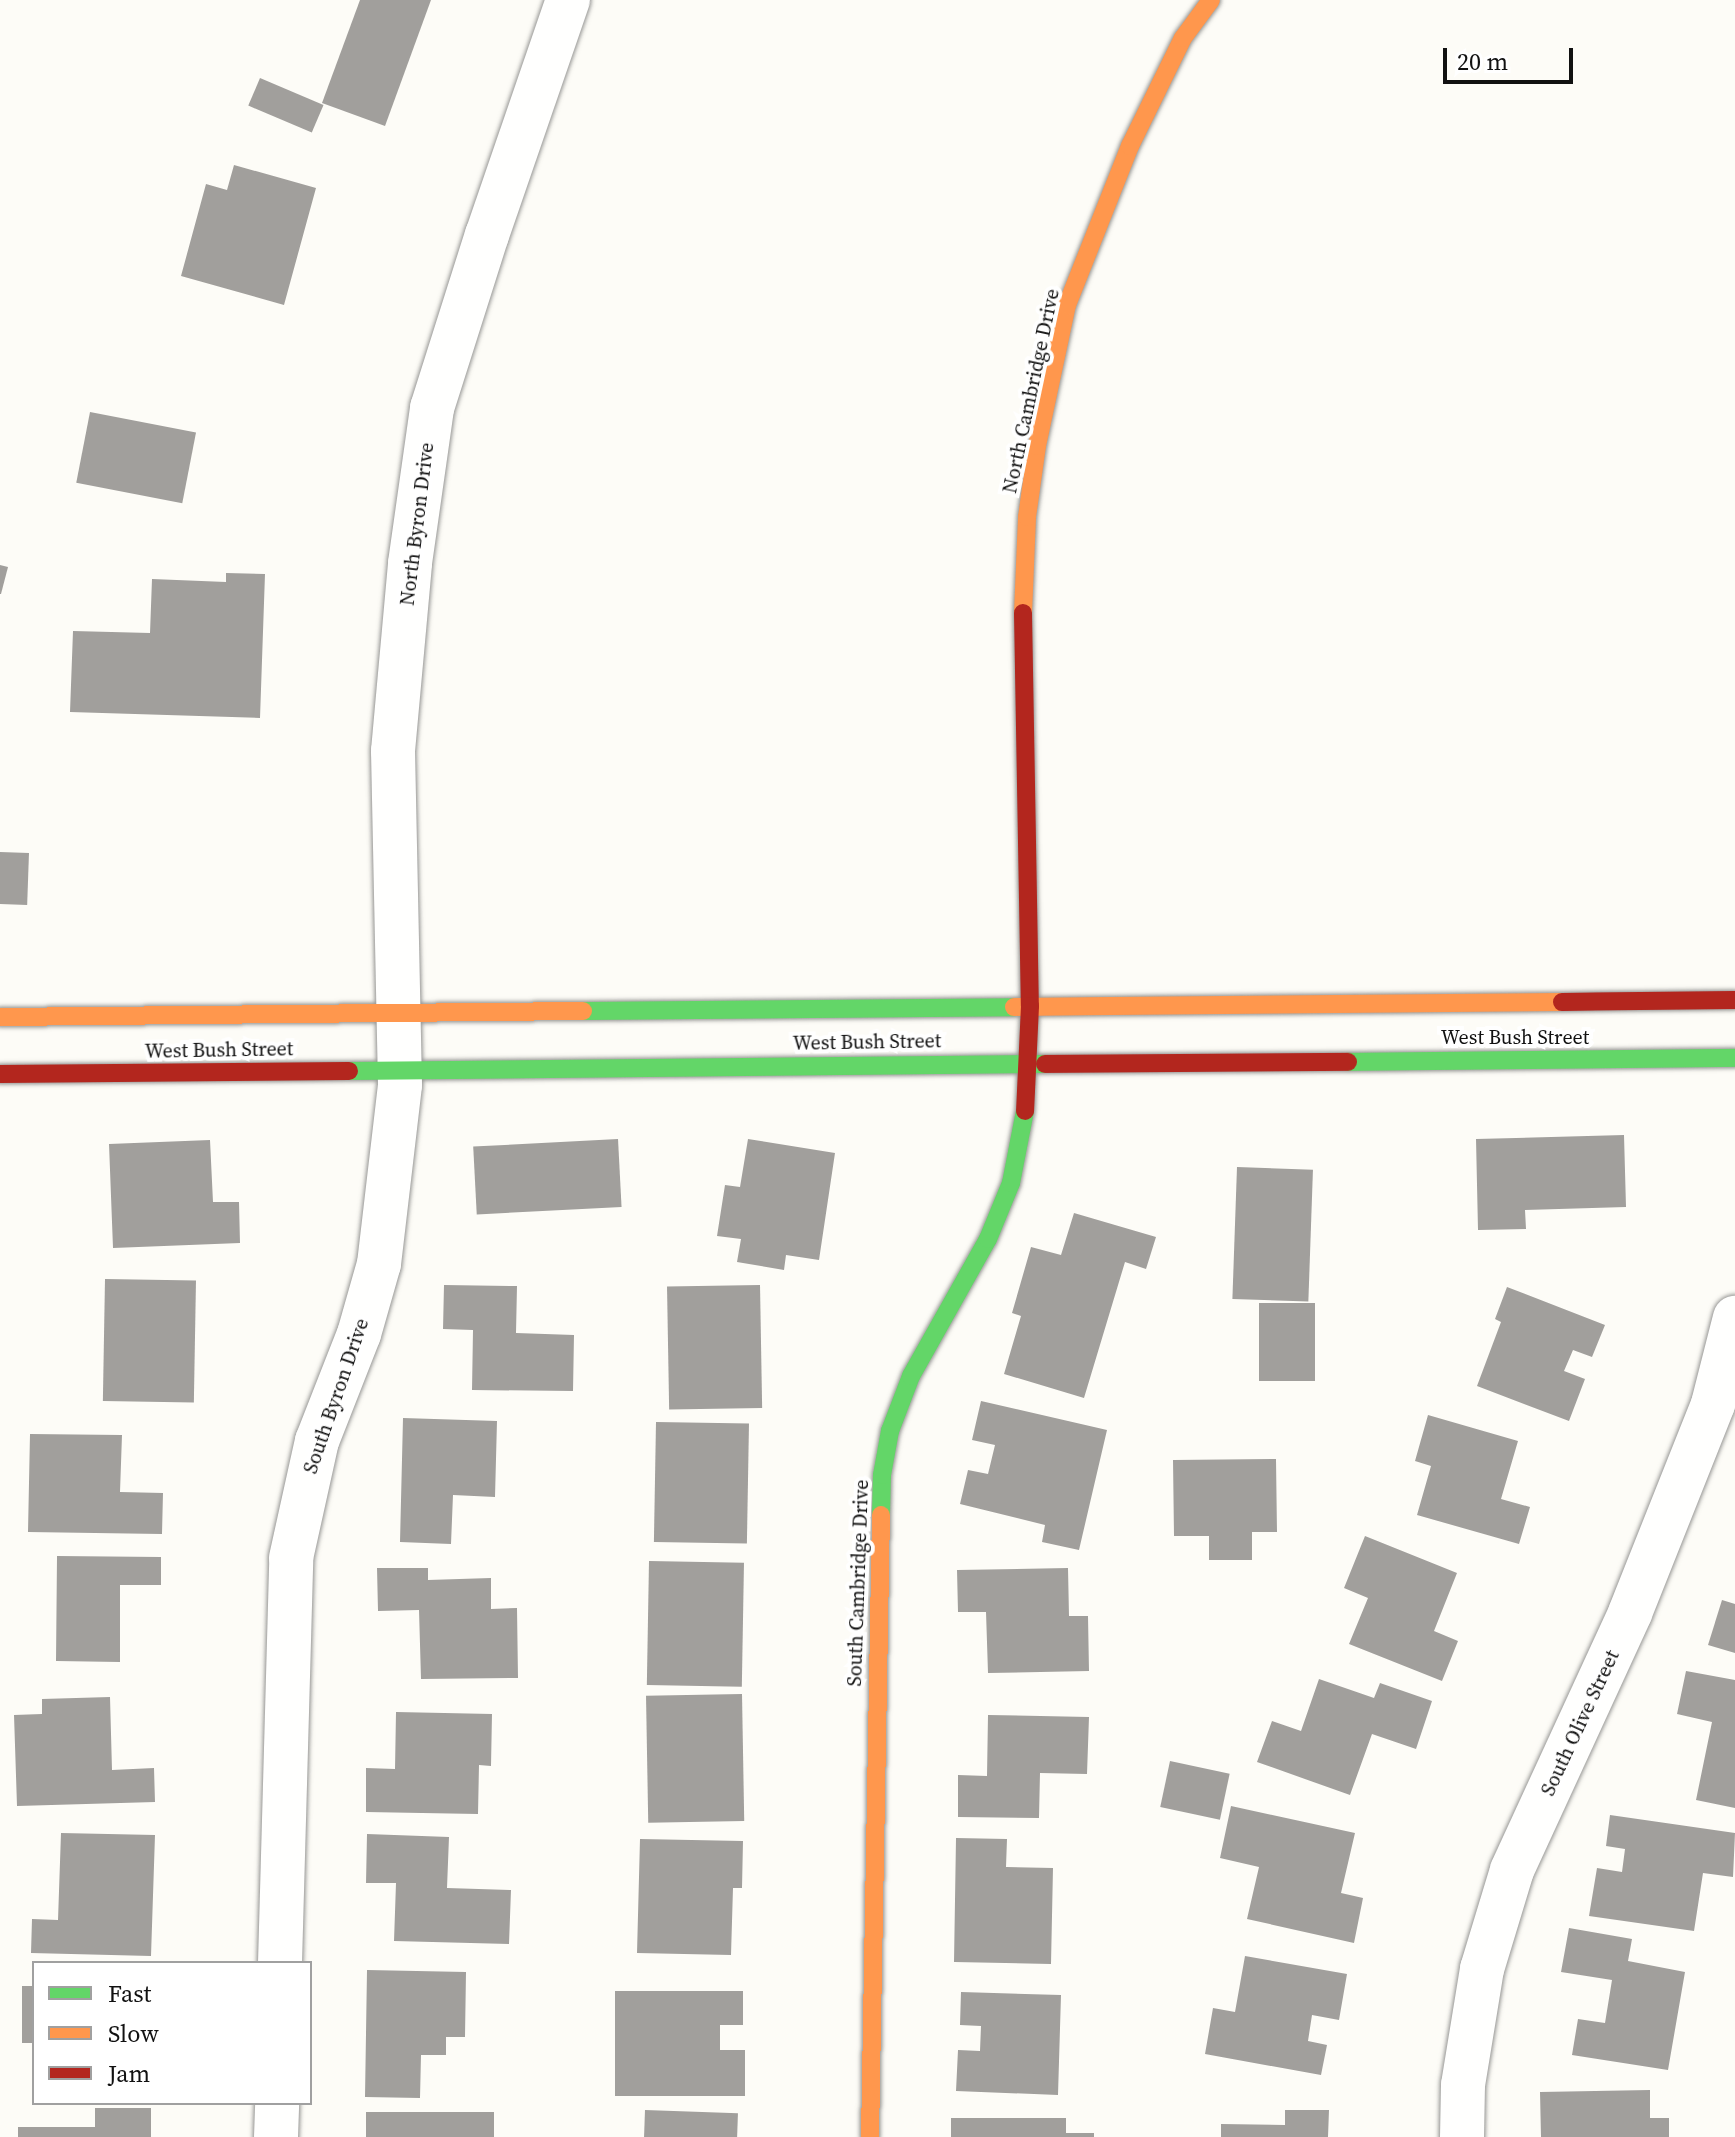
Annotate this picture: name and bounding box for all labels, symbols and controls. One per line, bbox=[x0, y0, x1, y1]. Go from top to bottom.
scale bar bbox=[1447, 32, 1577, 82]
text: 20 m bbox=[1457, 45, 1508, 78]
street label: North Cambridge Drive bbox=[998, 287, 1064, 495]
street label: North Byron Drive bbox=[395, 441, 439, 607]
street label: West Bush Street bbox=[1441, 1025, 1589, 1049]
street label: West Bush Street bbox=[793, 1029, 941, 1055]
street label: West Bush Street bbox=[145, 1037, 293, 1063]
street label: South Byron Drive bbox=[298, 1315, 374, 1477]
street label: South Cambridge Drive bbox=[842, 1479, 874, 1687]
street label: South Olive Street bbox=[1536, 1646, 1624, 1800]
legend bbox=[32, 1961, 312, 2105]
text: Fast bbox=[108, 1977, 151, 2010]
text: Slow bbox=[108, 2017, 159, 2050]
text: Jam bbox=[108, 2057, 150, 2090]

